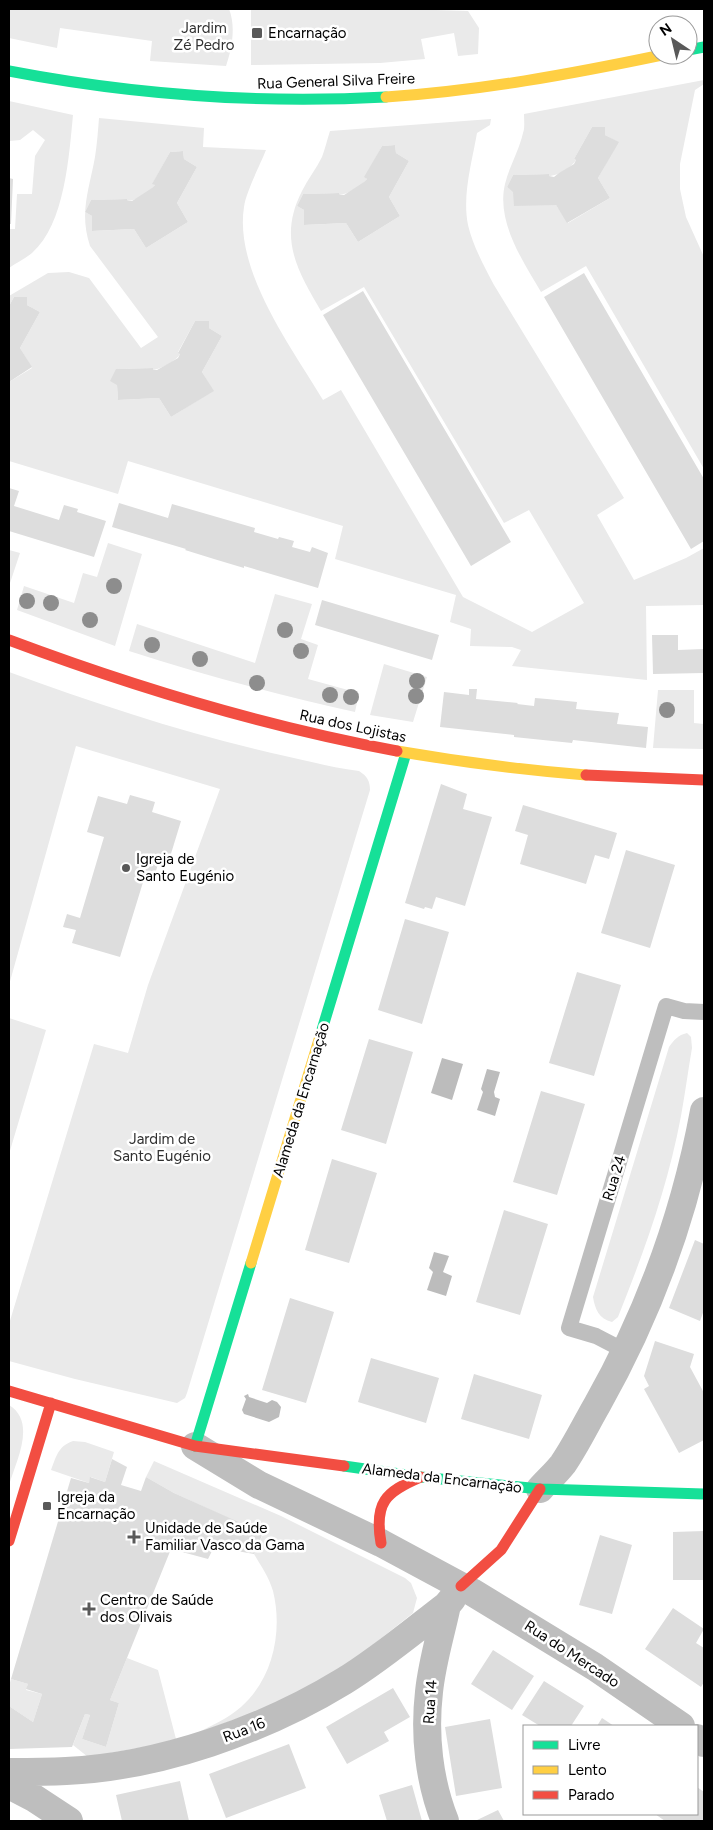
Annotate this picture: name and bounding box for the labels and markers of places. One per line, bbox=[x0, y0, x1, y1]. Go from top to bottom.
place label: Encarnação bbox=[268, 24, 347, 42]
marker: Encarnação bbox=[250, 26, 264, 40]
place label: Igreja de Santo Eugénio bbox=[136, 850, 234, 885]
marker: Igreja de Santo Eugénio bbox=[120, 862, 132, 874]
place label: Igreja da Encarnação bbox=[57, 1488, 136, 1523]
marker: Igreja da Encarnação bbox=[41, 1500, 53, 1512]
place label: Unidade de Saúde Familiar Vasco da Gama bbox=[145, 1519, 305, 1554]
marker: Unidade de Saúde Familiar Vasco da Gama bbox=[127, 1530, 141, 1544]
place label: Centro de Saúde dos Olivais bbox=[100, 1591, 213, 1626]
marker: Centro de Saúde dos Olivais bbox=[82, 1602, 96, 1616]

